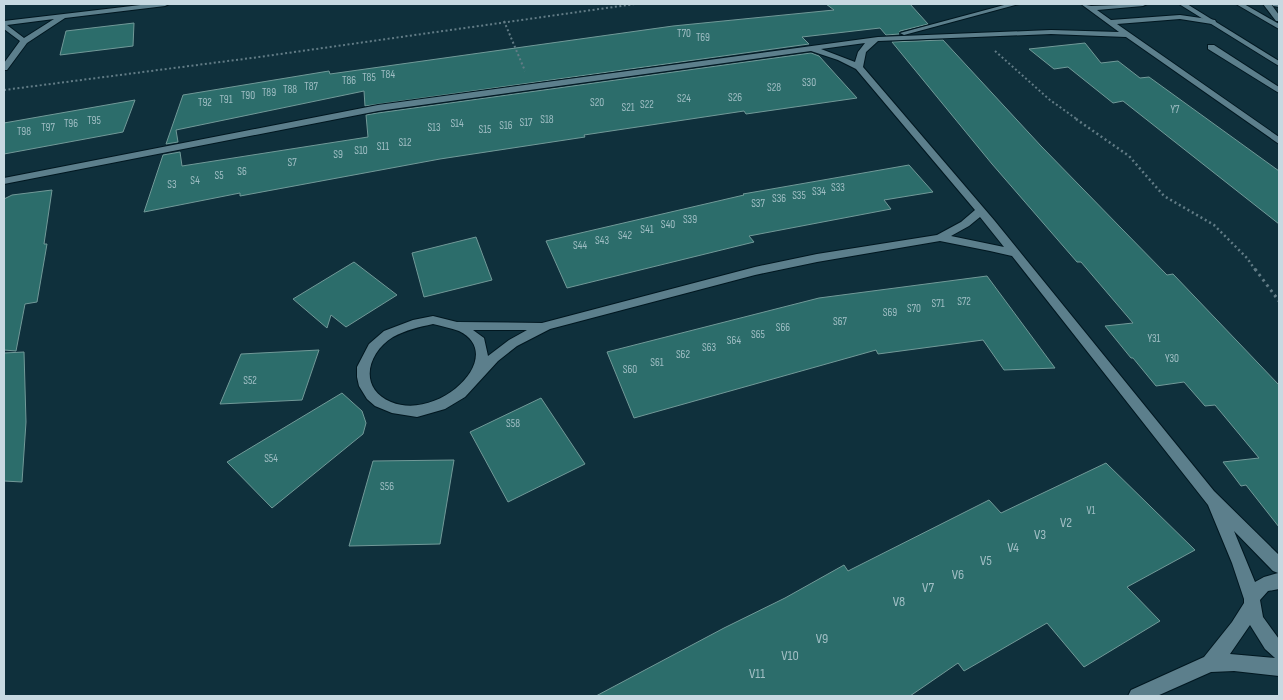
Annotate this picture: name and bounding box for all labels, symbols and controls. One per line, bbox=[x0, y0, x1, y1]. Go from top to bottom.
house number: T70 bbox=[677, 27, 691, 40]
house number: T69 bbox=[696, 31, 710, 44]
house number: T84 bbox=[381, 68, 395, 81]
house number: T85 bbox=[362, 71, 376, 84]
house number: T86 bbox=[342, 74, 356, 87]
house number: S30 bbox=[802, 76, 816, 89]
house number: T87 bbox=[304, 80, 318, 93]
house number: S28 bbox=[767, 81, 781, 94]
house number: T88 bbox=[283, 83, 297, 96]
house number: T89 bbox=[262, 86, 276, 99]
house number: T90 bbox=[241, 89, 255, 102]
house number: S26 bbox=[728, 91, 742, 104]
house number: S24 bbox=[677, 92, 691, 105]
house number: T91 bbox=[219, 93, 233, 106]
house number: T92 bbox=[198, 96, 212, 109]
house number: S20 bbox=[590, 96, 604, 109]
house number: S22 bbox=[640, 98, 654, 111]
house number: S21 bbox=[621, 101, 635, 114]
house number: Y7 bbox=[1171, 103, 1180, 116]
house number: S18 bbox=[540, 113, 554, 126]
house number: T95 bbox=[87, 114, 101, 127]
house number: S17 bbox=[520, 116, 533, 129]
house number: T96 bbox=[64, 117, 78, 130]
house number: S14 bbox=[450, 117, 464, 130]
house number: S16 bbox=[499, 119, 513, 132]
house number: T97 bbox=[41, 121, 55, 134]
house number: S13 bbox=[427, 121, 441, 134]
house number: S15 bbox=[479, 123, 491, 136]
house number: T98 bbox=[17, 125, 31, 138]
house number: S12 bbox=[398, 136, 412, 149]
house number: S11 bbox=[377, 140, 389, 153]
house number: S10 bbox=[354, 144, 368, 157]
house number: S9 bbox=[333, 148, 343, 161]
house number: S7 bbox=[287, 156, 297, 169]
house number: S6 bbox=[237, 165, 247, 178]
house number: S5 bbox=[214, 169, 224, 182]
house number: S4 bbox=[190, 174, 200, 187]
house number: S3 bbox=[167, 178, 177, 191]
house number: S33 bbox=[831, 181, 845, 194]
house number: S34 bbox=[812, 185, 826, 198]
house number: S35 bbox=[792, 189, 806, 202]
house number: S36 bbox=[772, 192, 786, 205]
house number: S37 bbox=[751, 197, 765, 210]
house number: S39 bbox=[683, 213, 697, 226]
house number: S40 bbox=[661, 218, 675, 231]
house number: S41 bbox=[640, 223, 654, 236]
house number: S42 bbox=[618, 229, 632, 242]
house number: S43 bbox=[595, 234, 609, 247]
house number: S44 bbox=[573, 239, 587, 252]
house number: S72 bbox=[957, 295, 971, 308]
house number: S71 bbox=[931, 297, 945, 310]
house number: S70 bbox=[907, 302, 921, 315]
house number: S69 bbox=[883, 306, 897, 319]
house number: S67 bbox=[833, 315, 848, 328]
house number: S66 bbox=[776, 321, 790, 334]
house number: S65 bbox=[751, 328, 765, 341]
house number: Y31 bbox=[1148, 332, 1161, 345]
house number: S64 bbox=[727, 334, 742, 347]
house number: S63 bbox=[702, 341, 716, 354]
house number: S62 bbox=[676, 348, 691, 361]
house number: Y30 bbox=[1165, 352, 1179, 365]
house number: S61 bbox=[650, 356, 664, 369]
house number: S60 bbox=[623, 363, 637, 376]
house number: S52 bbox=[243, 374, 257, 387]
house number: S58 bbox=[506, 417, 520, 430]
house number: S54 bbox=[264, 452, 278, 465]
house number: S56 bbox=[380, 480, 394, 493]
house number: V1 bbox=[1087, 504, 1096, 517]
house number: V2 bbox=[1060, 514, 1072, 531]
house number: V3 bbox=[1034, 526, 1046, 543]
house number: V4 bbox=[1007, 539, 1019, 556]
house number: V5 bbox=[980, 552, 992, 569]
house number: V6 bbox=[952, 566, 964, 583]
house number: V7 bbox=[922, 579, 934, 596]
house number: V8 bbox=[893, 593, 905, 610]
house number: V9 bbox=[816, 630, 828, 647]
house number: V10 bbox=[781, 647, 799, 664]
house number: V11 bbox=[749, 665, 765, 682]

